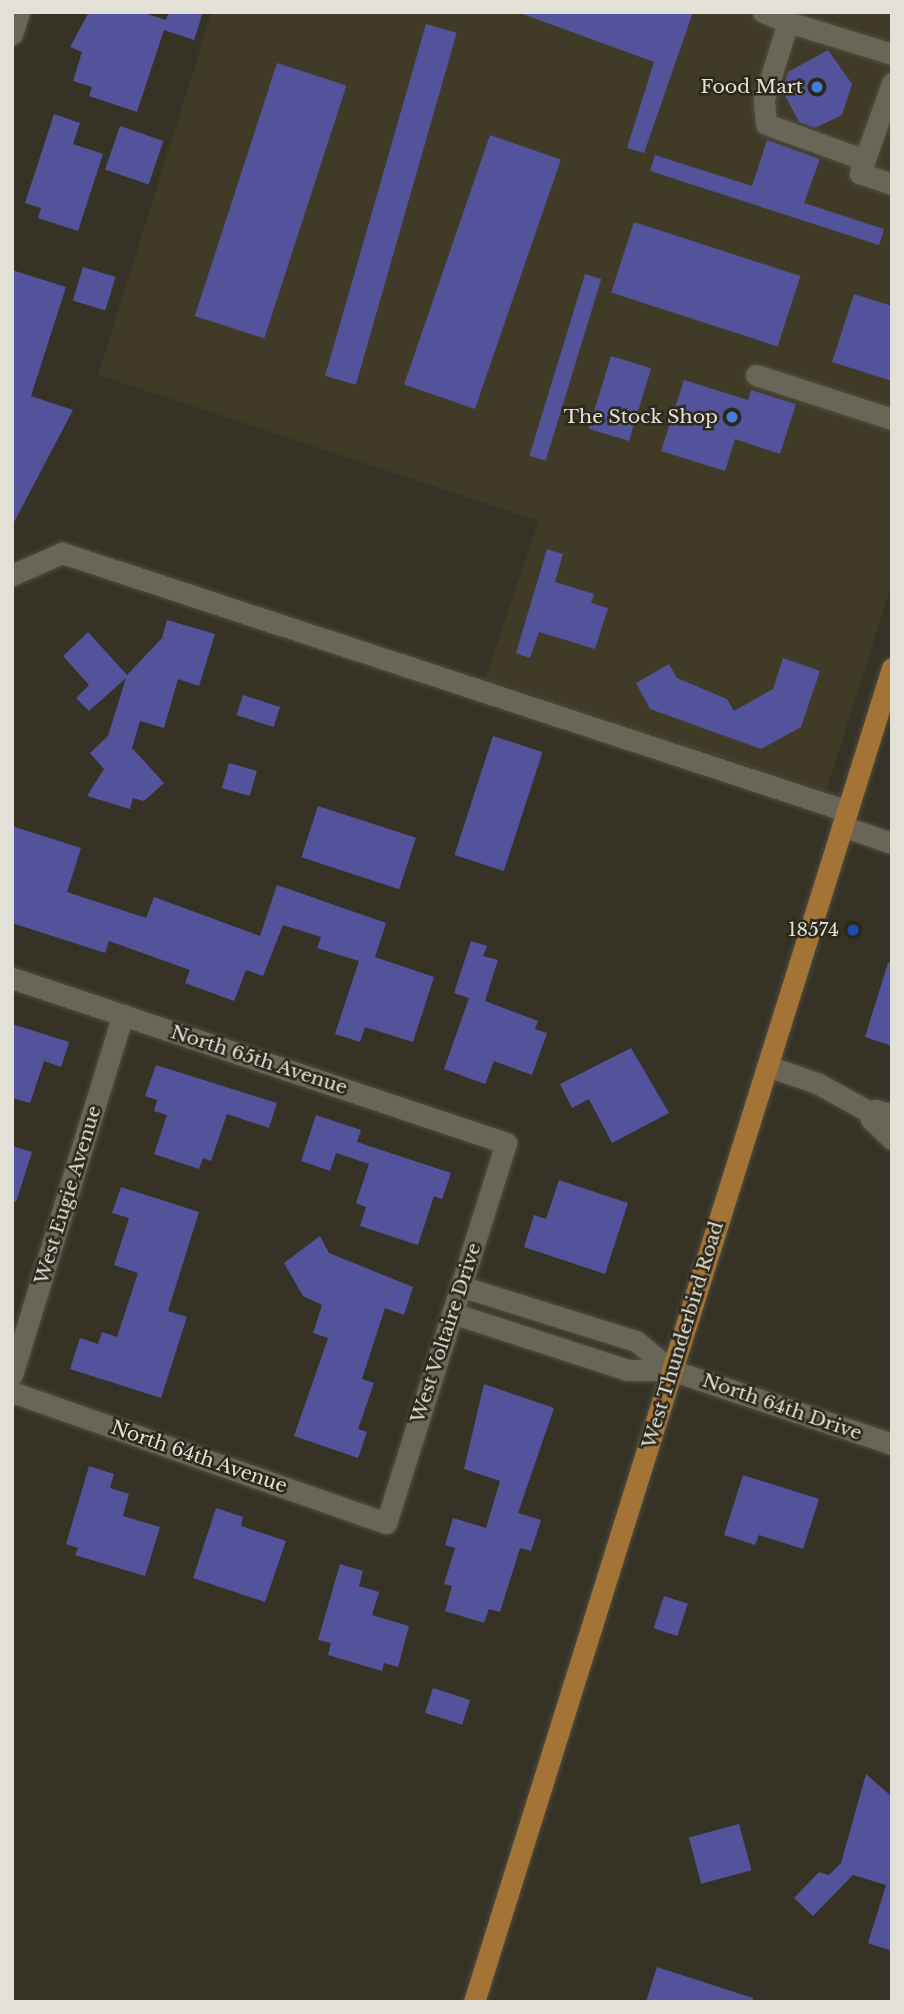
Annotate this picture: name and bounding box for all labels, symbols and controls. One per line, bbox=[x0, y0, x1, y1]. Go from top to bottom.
place label: Food Mart bbox=[700, 76, 803, 98]
marker: Food Mart bbox=[809, 79, 825, 95]
place label: The Stock Shop bbox=[564, 406, 718, 428]
marker: The Stock Shop bbox=[724, 409, 740, 425]
place label: 18574 bbox=[788, 919, 839, 941]
marker: 18574 bbox=[845, 922, 861, 938]
street label: North 65th Avenue bbox=[168, 1021, 350, 1099]
street label: West Eugie Avenue bbox=[30, 1103, 106, 1287]
street label: West Thunderbird Road bbox=[638, 1219, 728, 1451]
street label: West Voltaire Drive bbox=[406, 1240, 486, 1426]
street label: North 64th Drive bbox=[699, 1369, 865, 1445]
street label: North 64th Avenue bbox=[108, 1416, 290, 1498]

